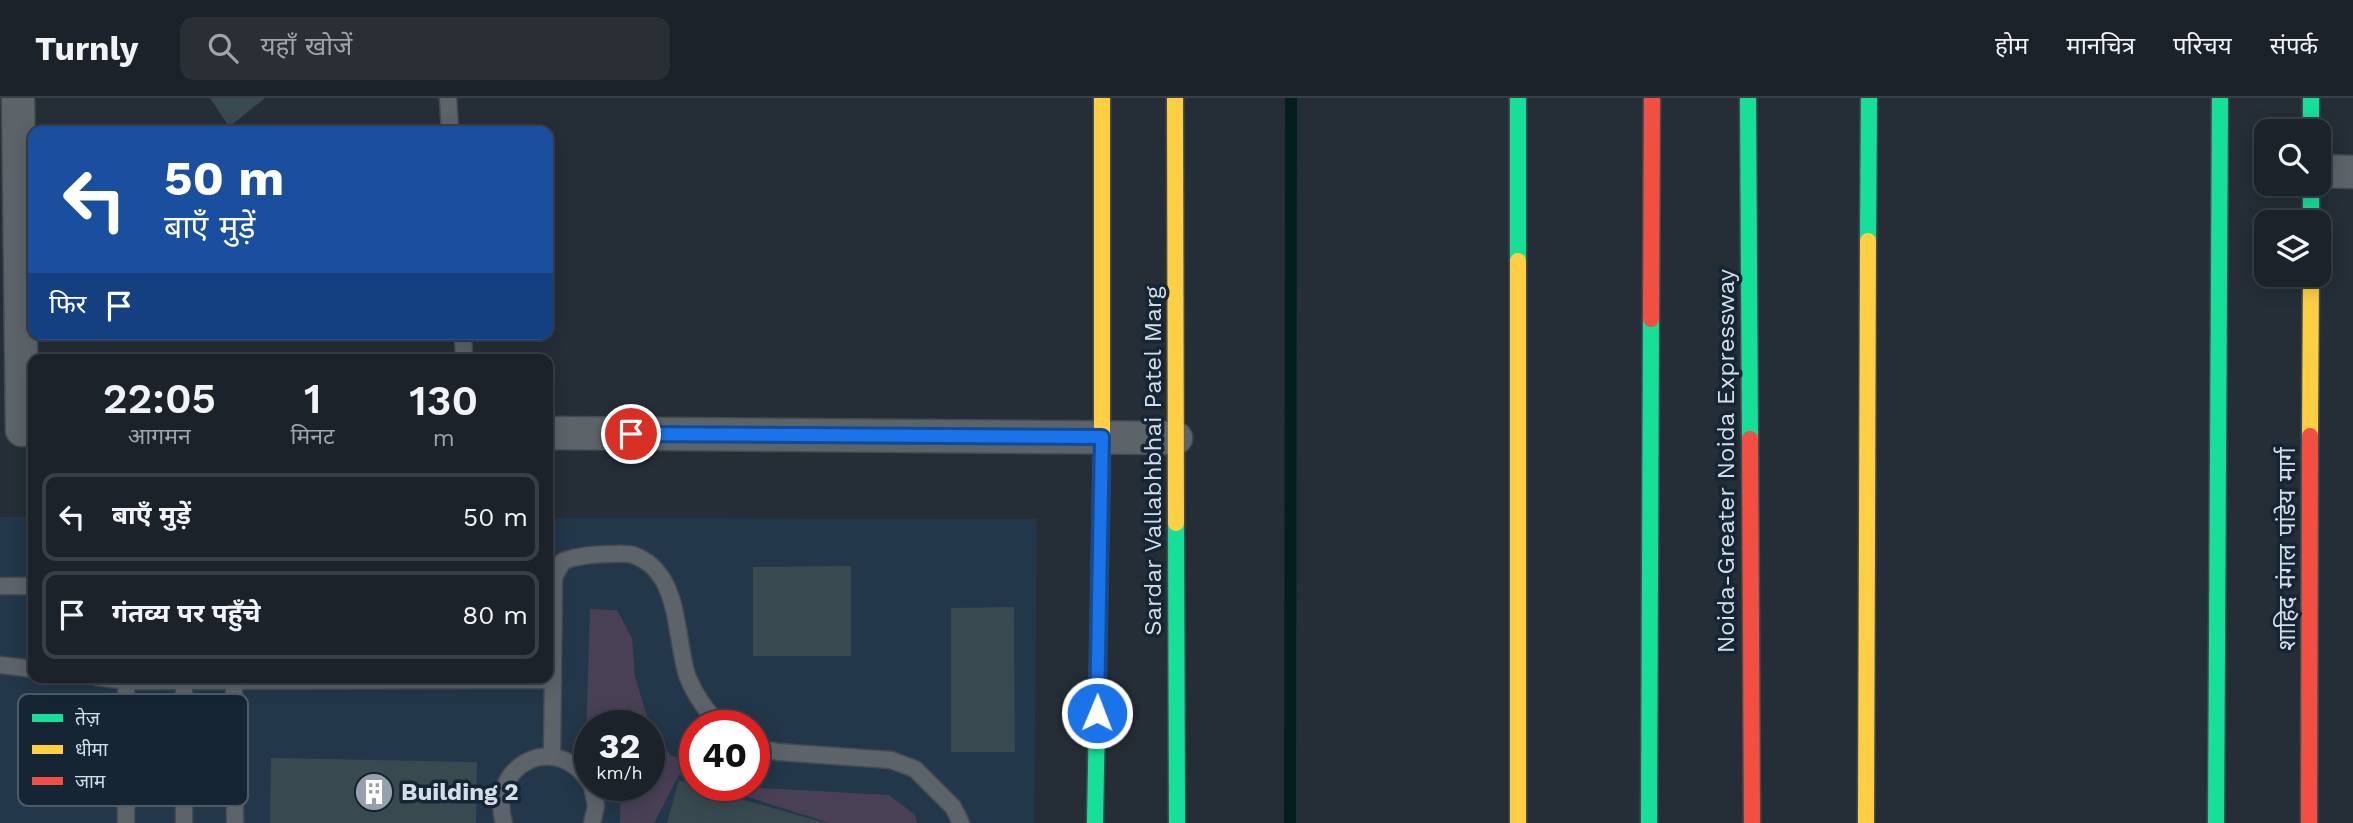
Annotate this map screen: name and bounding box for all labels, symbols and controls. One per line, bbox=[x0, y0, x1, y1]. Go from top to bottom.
search box bbox=[180, 17, 670, 80]
text: Turnly bbox=[35, 29, 138, 68]
icon: search bbox=[204, 29, 242, 67]
text: यहाँ खोजें bbox=[260, 31, 352, 61]
text: होम bbox=[1995, 32, 2028, 60]
text: मानचित्र bbox=[2066, 32, 2135, 60]
text: परिचय bbox=[2173, 32, 2232, 60]
text: संपर्क bbox=[2270, 32, 2318, 60]
map controls bbox=[2254, 119, 2331, 287]
button: search bbox=[2254, 119, 2331, 196]
text: 50 m bbox=[164, 149, 284, 207]
icon: left bbox=[49, 154, 140, 245]
text: बाएँ मुड़ें bbox=[164, 208, 255, 246]
button: layers bbox=[2254, 210, 2331, 287]
street label: Noida-Greater Noida Expressway bbox=[1712, 268, 1740, 653]
street label: Sardar Vallabhbhai Patel Marg bbox=[1139, 286, 1167, 636]
icon: arrive bbox=[100, 287, 138, 325]
text: फिर bbox=[49, 289, 86, 319]
text: 22:05 bbox=[103, 374, 216, 423]
text: 1 bbox=[304, 374, 321, 423]
text: 130 bbox=[409, 376, 478, 425]
pin bbox=[601, 404, 661, 464]
icon: arrive bbox=[612, 415, 650, 453]
text: आगमन bbox=[128, 423, 191, 450]
text: मिनट bbox=[291, 423, 335, 450]
text: m bbox=[433, 425, 455, 452]
street label: शाहिद मंगल पांडेय मार्ग bbox=[2273, 446, 2301, 651]
icon: left bbox=[53, 498, 91, 536]
text: बाएँ मुड़ें bbox=[112, 500, 191, 530]
text: 50 m bbox=[463, 502, 528, 532]
icon: arrive bbox=[53, 596, 91, 634]
text: गंतव्य पर पहुँचे bbox=[112, 598, 261, 628]
text: 80 m bbox=[462, 600, 528, 630]
position arrow bbox=[1060, 676, 1134, 750]
legend bbox=[18, 694, 248, 806]
text: तेज़ bbox=[75, 707, 101, 730]
speed limit sign: 40 bbox=[679, 710, 770, 801]
text: 32 bbox=[599, 725, 640, 767]
text: धीमा bbox=[75, 738, 109, 761]
text: km/h bbox=[596, 762, 643, 783]
text: जाम bbox=[75, 770, 106, 793]
building icon: Building 2 bbox=[353, 771, 395, 813]
place label: Building 2 bbox=[401, 778, 519, 806]

